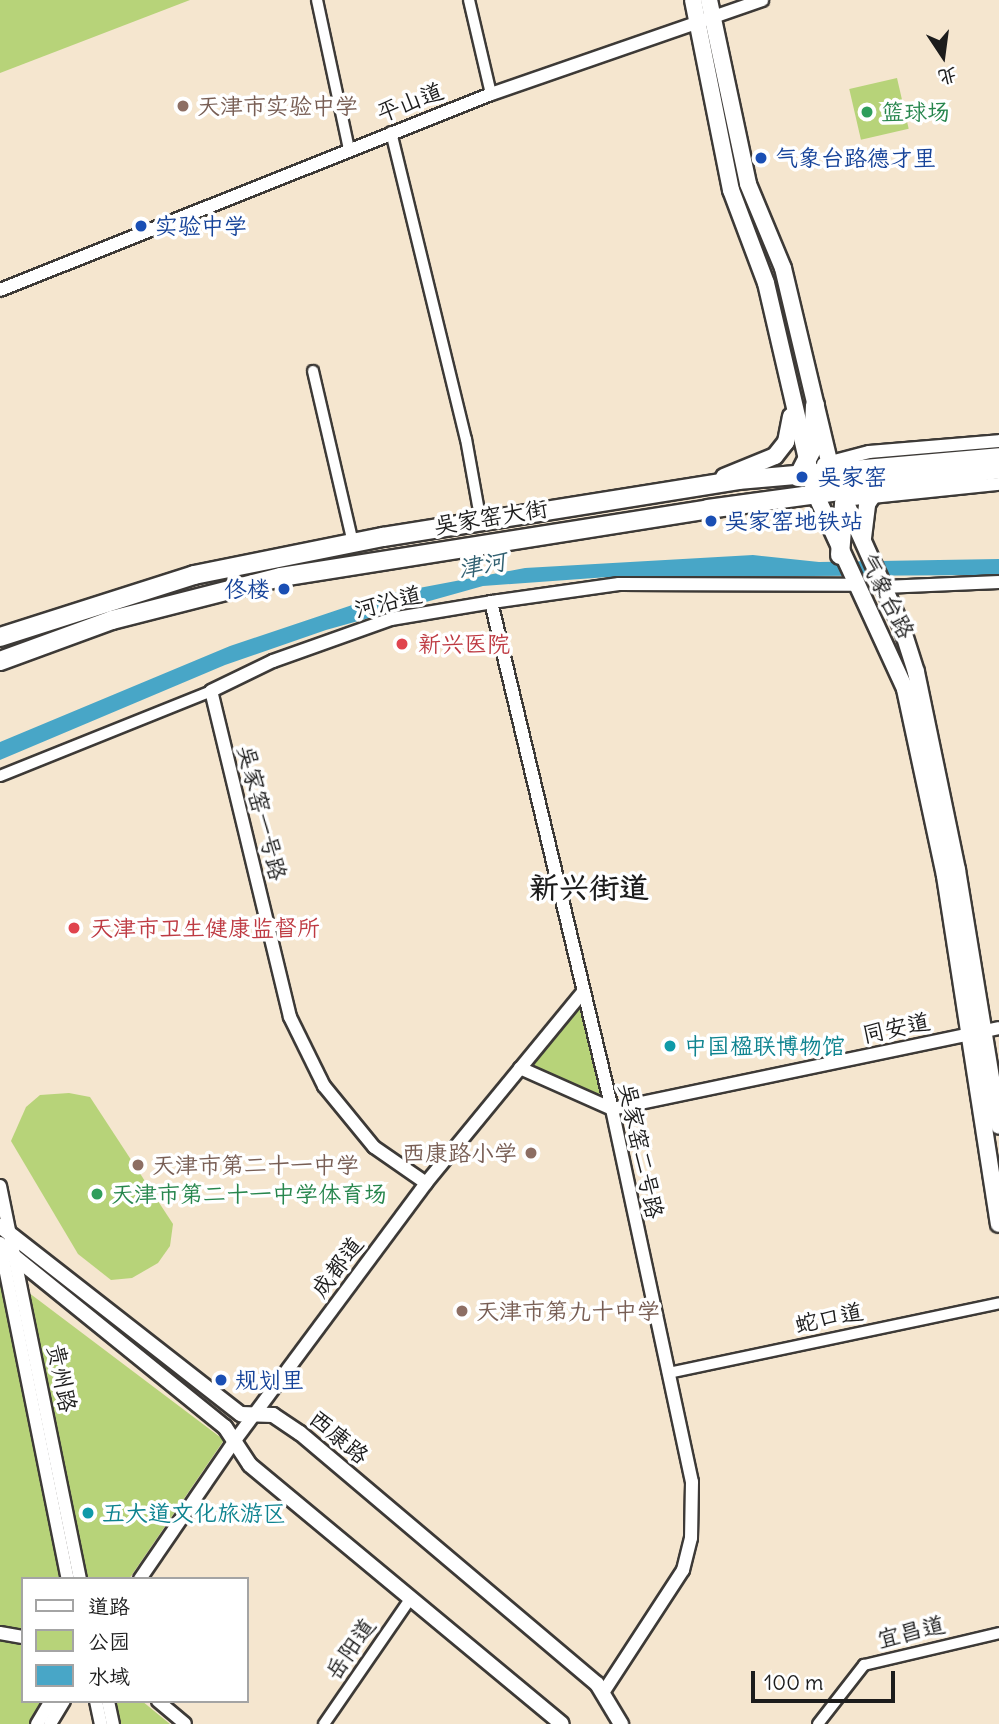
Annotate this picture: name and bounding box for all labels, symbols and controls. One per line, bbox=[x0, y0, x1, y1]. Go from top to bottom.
north arrow bbox=[908, 21, 978, 91]
text: 北 bbox=[936, 63, 960, 90]
street label: 平山道 bbox=[373, 77, 447, 127]
place label: 天津市实验中学 bbox=[197, 92, 358, 120]
marker: 天津市实验中学 bbox=[175, 98, 191, 114]
place label: 篮球场 bbox=[881, 98, 950, 126]
marker: 篮球场 bbox=[859, 104, 875, 120]
place label: 气象台路德才里 bbox=[775, 144, 936, 172]
marker: 气象台路德才里 bbox=[753, 150, 769, 166]
place label: 实验中学 bbox=[155, 212, 247, 240]
marker: 实验中学 bbox=[133, 218, 149, 234]
place label: 吴家窑 bbox=[818, 463, 887, 491]
marker: 吴家窑 bbox=[792, 467, 812, 487]
street label: 吴家窑大街 bbox=[432, 494, 550, 540]
place label: 吴家窑地铁站 bbox=[725, 507, 863, 535]
marker: 吴家窑地铁站 bbox=[703, 513, 719, 529]
water label: 津河 bbox=[456, 547, 508, 583]
street label: 气象台路 bbox=[854, 549, 920, 643]
place label: 佟楼 bbox=[224, 575, 270, 603]
street label: 河沿道 bbox=[351, 580, 425, 624]
marker: 佟楼 bbox=[276, 581, 292, 597]
place label: 新兴医院 bbox=[418, 630, 510, 658]
marker: 新兴医院 bbox=[392, 634, 412, 654]
street label: 吴家窑一号路 bbox=[232, 743, 292, 883]
district label: 新兴街道 bbox=[529, 869, 649, 905]
place label: 天津市卫生健康监督所 bbox=[90, 914, 320, 942]
marker: 天津市卫生健康监督所 bbox=[64, 918, 84, 938]
street label: 同安道 bbox=[859, 1007, 933, 1049]
place label: 中国楹联博物馆 bbox=[684, 1032, 845, 1060]
marker: 中国楹联博物馆 bbox=[662, 1038, 678, 1054]
street label: 吴家窑二号路 bbox=[613, 1081, 669, 1221]
place label: 西康路小学 bbox=[402, 1139, 517, 1167]
marker: 西康路小学 bbox=[523, 1145, 539, 1161]
place label: 天津市第二十一中学 bbox=[152, 1151, 359, 1179]
marker: 天津市第二十一中学 bbox=[130, 1157, 146, 1173]
place label: 天津市第二十一中学体育场 bbox=[111, 1180, 387, 1208]
marker: 天津市第二十一中学体育场 bbox=[89, 1186, 105, 1202]
street label: 成都道 bbox=[305, 1231, 369, 1303]
place label: 天津市第九十中学 bbox=[476, 1297, 660, 1325]
street label: 蛇口道 bbox=[792, 1297, 866, 1339]
marker: 天津市第九十中学 bbox=[454, 1303, 470, 1319]
street label: 贵州路 bbox=[42, 1342, 82, 1414]
place label: 规划里 bbox=[235, 1366, 304, 1394]
marker: 规划里 bbox=[213, 1372, 229, 1388]
street label: 西康路 bbox=[304, 1404, 374, 1470]
place label: 五大道文化旅游区 bbox=[102, 1499, 286, 1527]
marker: 五大道文化旅游区 bbox=[80, 1505, 96, 1521]
legend bbox=[21, 1577, 248, 1703]
text: 道路 bbox=[88, 1593, 130, 1620]
street label: 宜昌道 bbox=[874, 1610, 948, 1654]
street label: 岳阳道 bbox=[319, 1613, 381, 1685]
text: 公园 bbox=[88, 1628, 130, 1655]
scale bar bbox=[754, 1658, 898, 1702]
text: 水域 bbox=[88, 1663, 130, 1690]
text: 100 m bbox=[764, 1669, 823, 1696]

